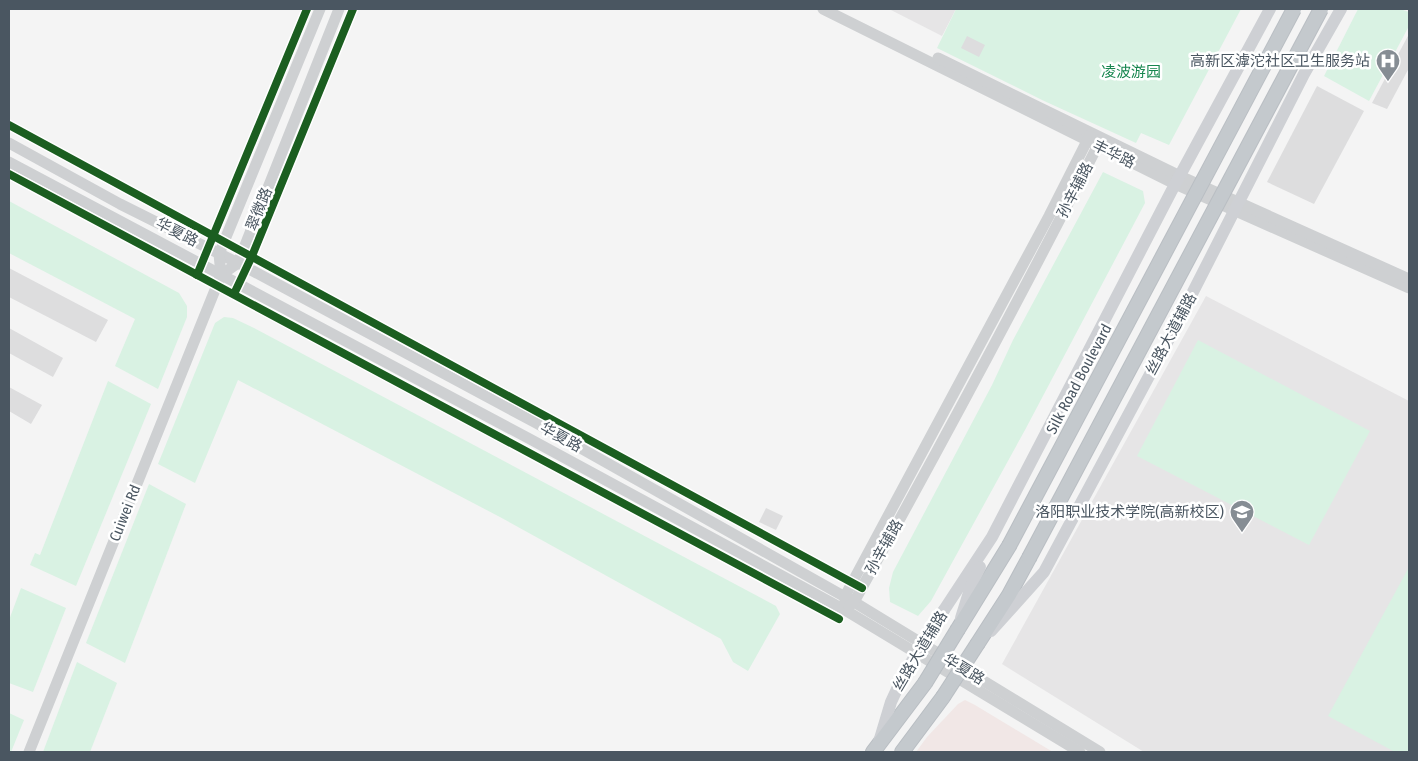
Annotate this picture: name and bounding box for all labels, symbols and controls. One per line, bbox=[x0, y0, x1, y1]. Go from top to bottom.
hospital icon: 高新区滹沱社区卫生服务站 bbox=[1375, 48, 1401, 82]
place label: 高新区滹沱社区卫生服务站 bbox=[1190, 52, 1370, 70]
park label: 凌波游园 bbox=[1101, 63, 1161, 81]
street label: 丰华路 bbox=[1090, 136, 1138, 172]
street label: 孙辛辅路 bbox=[1053, 159, 1097, 221]
street label: 翠微路 bbox=[242, 185, 276, 233]
street label: 华夏路 bbox=[153, 214, 201, 250]
street label: 丝路大道辅路 bbox=[1142, 290, 1200, 378]
street label: Silk Road Boulevard bbox=[1042, 321, 1116, 437]
street label: 华夏路 bbox=[537, 418, 585, 456]
street label: Cuiwei Rd bbox=[106, 482, 144, 544]
school or university icon: 洛阳职业技术学院(高新校区) bbox=[1229, 499, 1255, 533]
place label: 洛阳职业技术学院(高新校区) bbox=[1035, 503, 1224, 521]
street label: 孙辛辅路 bbox=[862, 516, 906, 578]
street label: 丝路大道辅路 bbox=[889, 608, 951, 694]
street label: 华夏路 bbox=[940, 650, 988, 688]

